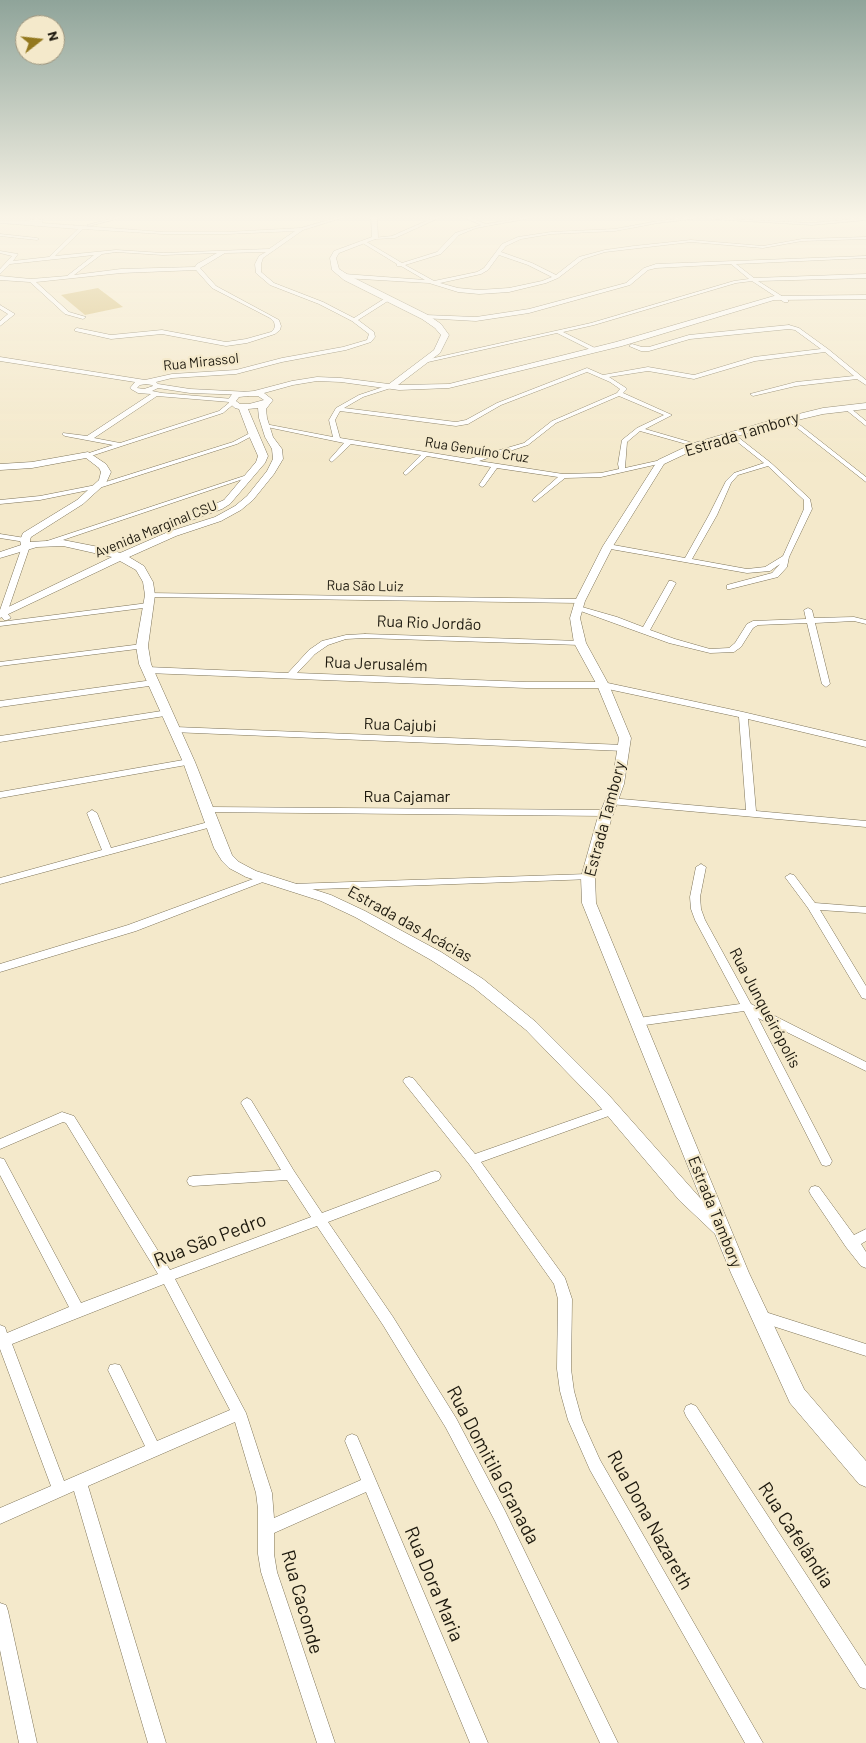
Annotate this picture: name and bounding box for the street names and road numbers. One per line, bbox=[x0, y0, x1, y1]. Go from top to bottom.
street label: Rua Mirassol bbox=[162, 350, 240, 374]
street label: Estrada Tambory bbox=[683, 407, 801, 461]
street label: Rua Genuíno Cruz bbox=[424, 433, 530, 467]
street label: Avenida Marginal CSU bbox=[92, 497, 220, 561]
street label: Rua São Luiz bbox=[326, 577, 404, 595]
street label: Rua Rio Jordão bbox=[376, 612, 482, 634]
street label: Rua Jerusalém bbox=[324, 653, 428, 675]
street label: Rua Cajubi bbox=[363, 714, 437, 736]
street label: Estrada Tambory bbox=[580, 759, 630, 879]
street label: Rua Cajamar bbox=[364, 787, 450, 807]
street label: Estrada das Acácias bbox=[344, 882, 476, 966]
street label: Rua Junqueirópolis bbox=[725, 945, 805, 1071]
street label: Estrada Tambory bbox=[684, 1153, 746, 1271]
street label: Rua São Pedro bbox=[151, 1208, 269, 1272]
street label: Rua Domitila Granada bbox=[442, 1382, 544, 1548]
street label: Rua Dona Nazareth bbox=[602, 1446, 698, 1594]
street label: Rua Cafelândia bbox=[753, 1478, 839, 1592]
street label: Rua Dora Maria bbox=[400, 1523, 468, 1645]
street label: Rua Caconde bbox=[276, 1547, 328, 1657]

